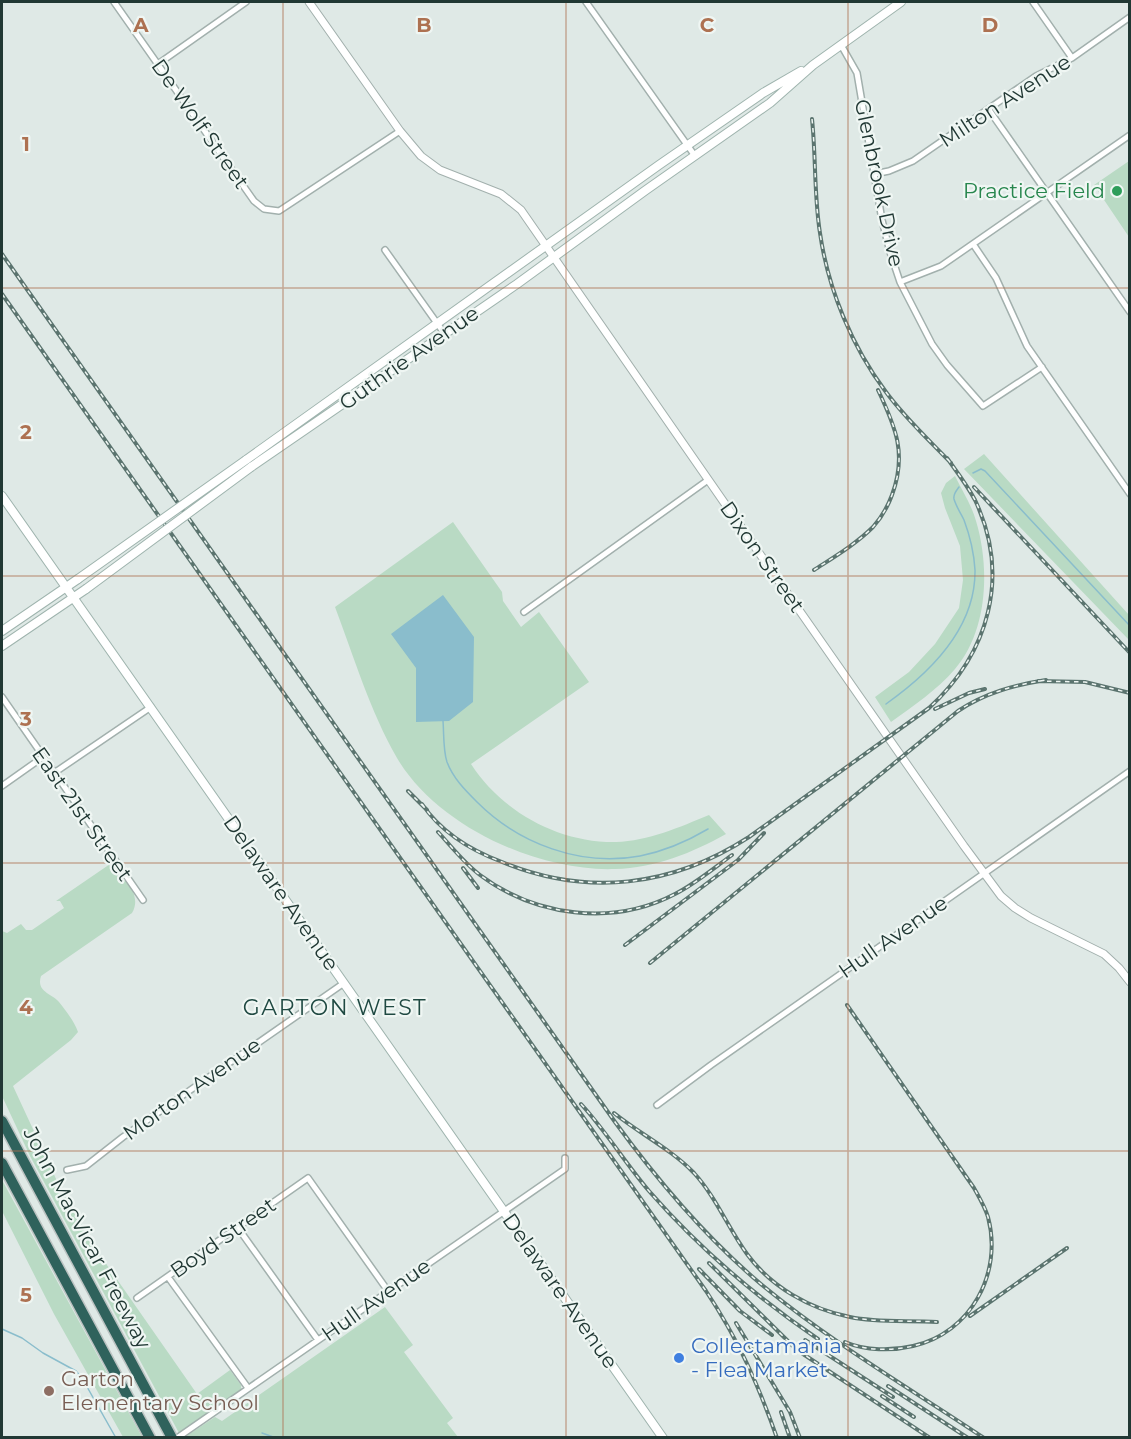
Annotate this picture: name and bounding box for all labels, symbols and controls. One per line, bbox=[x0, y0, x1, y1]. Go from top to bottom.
text: A bbox=[132, 13, 149, 37]
text: B bbox=[416, 13, 432, 37]
text: C bbox=[700, 13, 715, 37]
text: D bbox=[982, 13, 998, 37]
street label: Milton Avenue bbox=[934, 49, 1075, 152]
street label: De Wolf Street bbox=[146, 54, 254, 193]
street label: Glenbrook Drive bbox=[850, 97, 909, 269]
text: 1 bbox=[22, 132, 30, 156]
place label: Practice Field bbox=[963, 178, 1105, 203]
marker: Practice Field bbox=[1110, 184, 1124, 198]
street label: Guthrie Avenue bbox=[334, 300, 483, 415]
text: 2 bbox=[20, 420, 32, 444]
street label: Dixon Street bbox=[715, 496, 810, 617]
text: 3 bbox=[19, 707, 32, 731]
street label: East 21st Street bbox=[27, 742, 138, 886]
street label: Delaware Avenue bbox=[218, 810, 344, 975]
street label: Hull Avenue bbox=[833, 890, 952, 983]
district label: GARTON WEST bbox=[243, 994, 427, 1021]
text: 4 bbox=[19, 995, 33, 1019]
street label: Morton Avenue bbox=[118, 1032, 265, 1145]
street label: John MacVicar Freeway bbox=[18, 1122, 157, 1353]
street label: Boyd Street bbox=[165, 1192, 280, 1283]
street label: Delaware Avenue bbox=[497, 1208, 623, 1373]
street label: Hull Avenue bbox=[316, 1253, 435, 1346]
text: 5 bbox=[20, 1283, 32, 1307]
place label: Collectamania - Flea Market bbox=[691, 1333, 842, 1382]
marker: Collectamania - Flea Market bbox=[672, 1351, 686, 1365]
place label: Garton Elementary School bbox=[61, 1366, 259, 1415]
marker: Garton Elementary School bbox=[42, 1384, 56, 1398]

